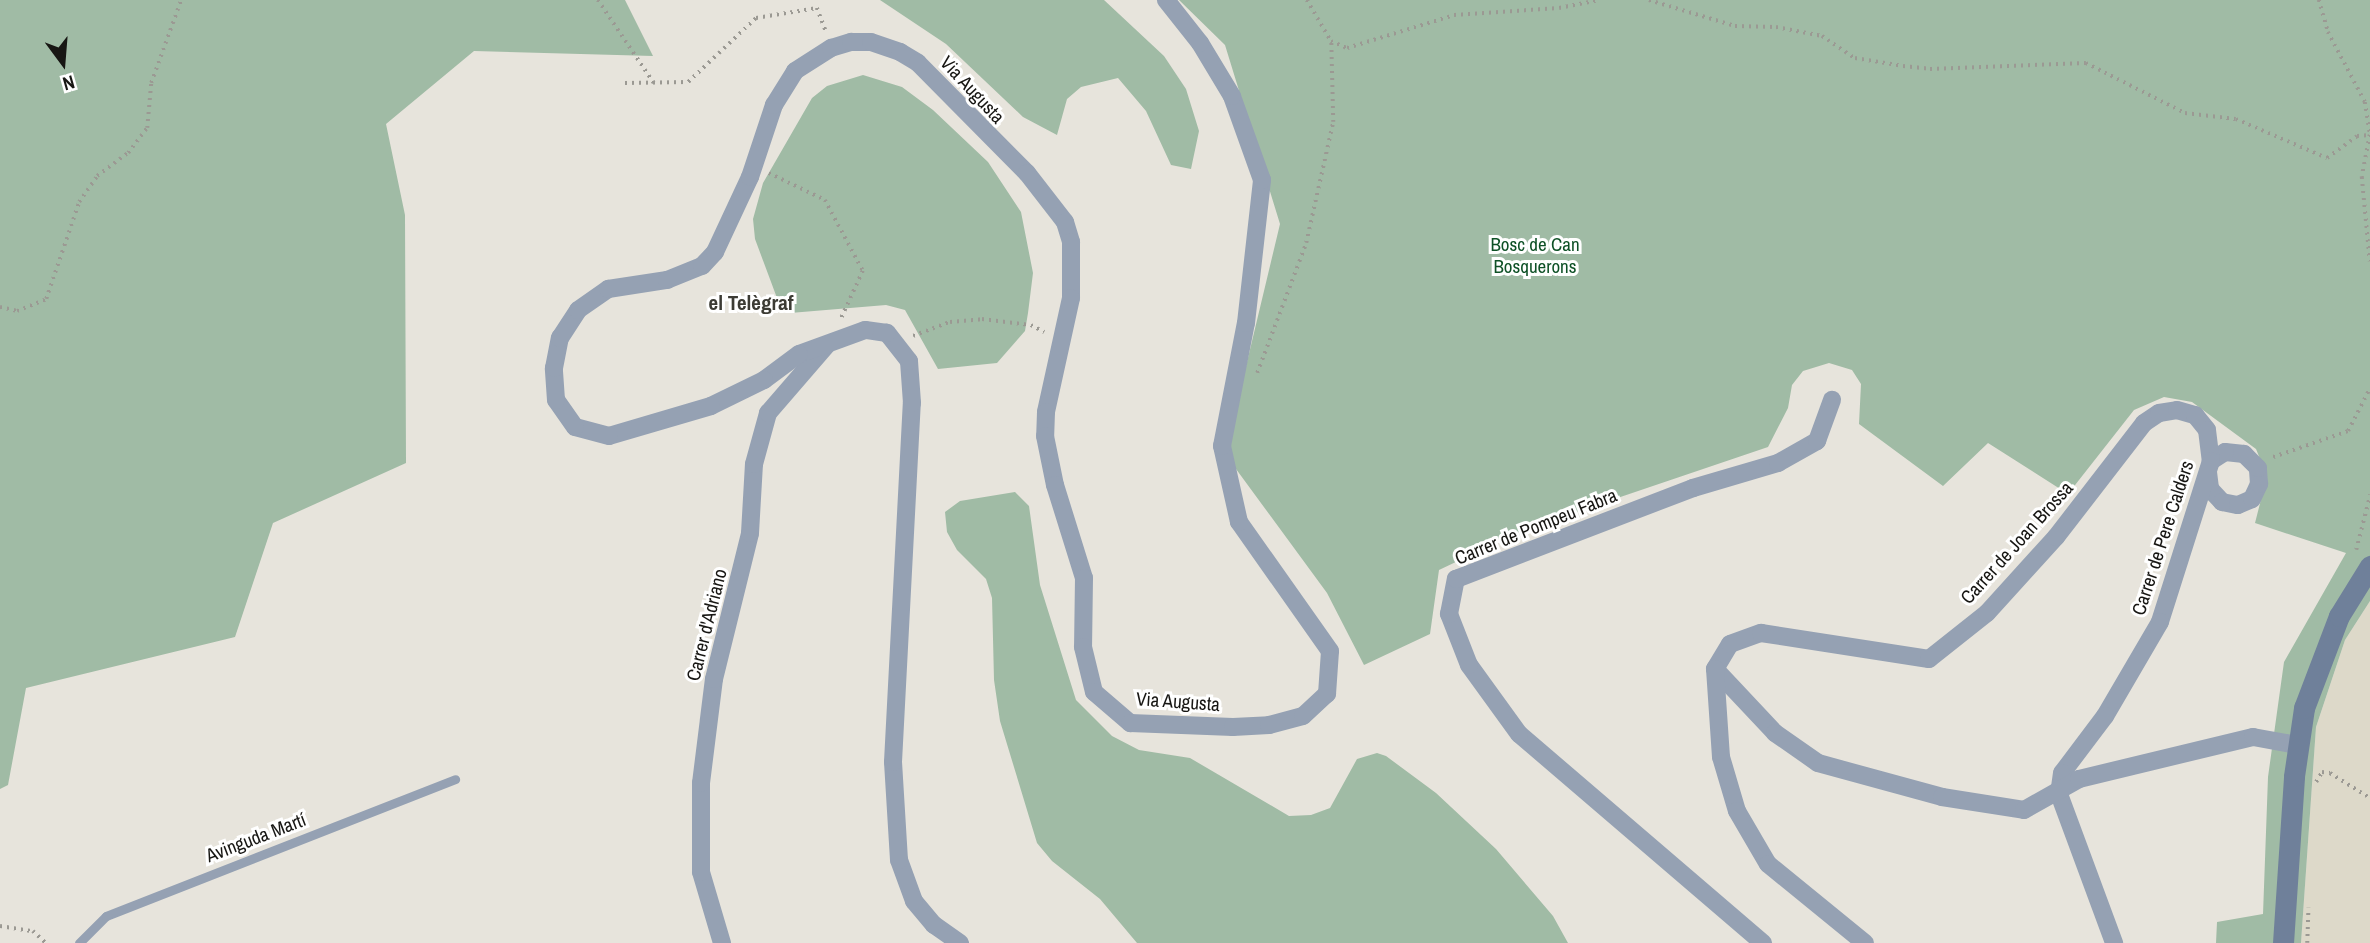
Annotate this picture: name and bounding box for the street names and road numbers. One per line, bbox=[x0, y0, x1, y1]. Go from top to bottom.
street label: Via Augusta bbox=[935, 51, 1009, 129]
street label: Carrer de Pere Calders bbox=[2127, 458, 2199, 618]
street label: Carrer de Joan Brossa bbox=[1956, 477, 2078, 609]
street label: Carrer de Pompeu Fabra bbox=[1452, 484, 1620, 570]
street label: Carrer d'Adriano bbox=[682, 567, 732, 683]
street label: Via Augusta bbox=[1135, 688, 1221, 716]
street label: Avinguda Martí bbox=[203, 808, 309, 868]

